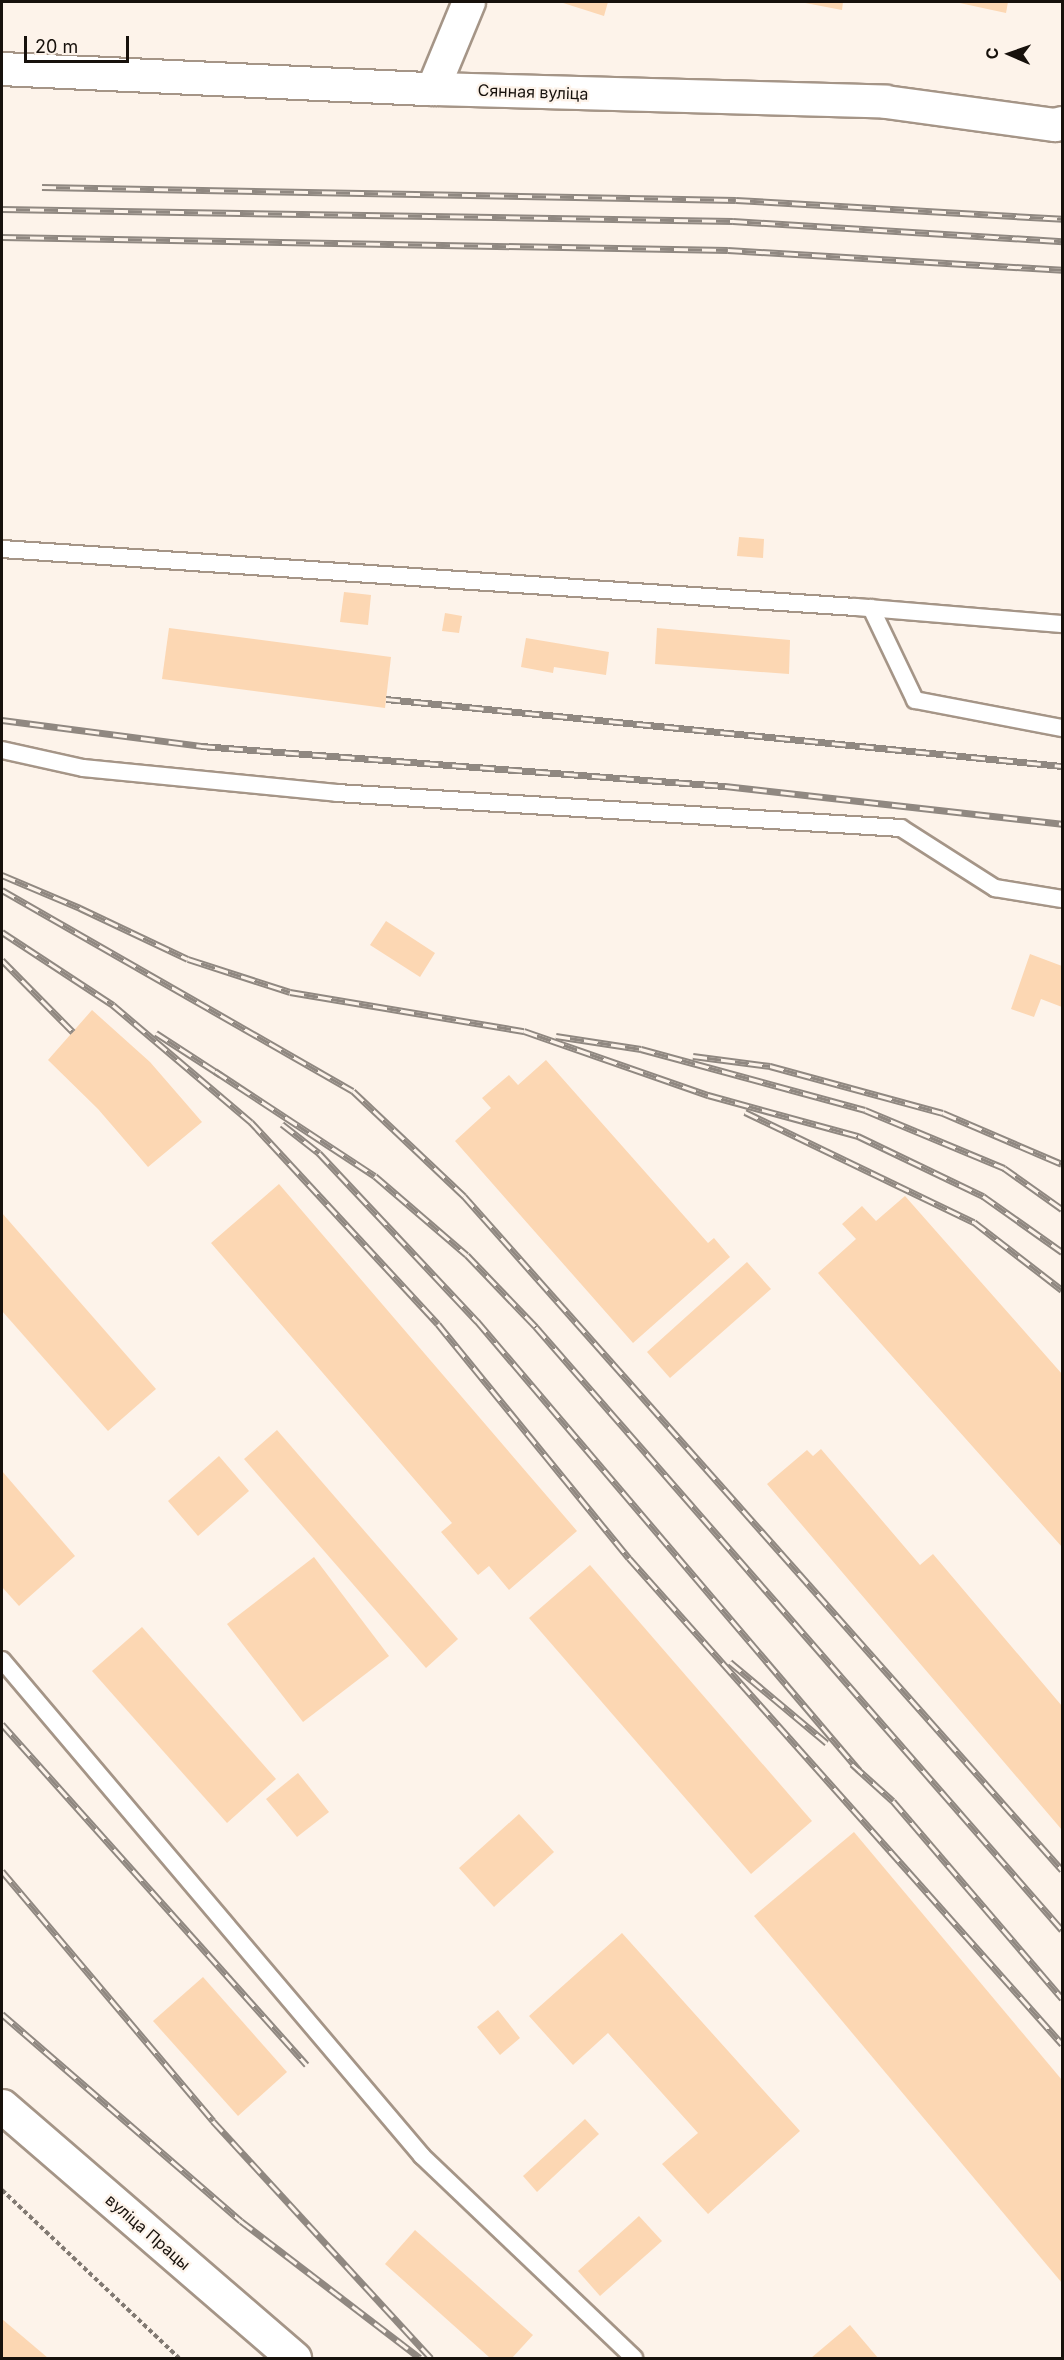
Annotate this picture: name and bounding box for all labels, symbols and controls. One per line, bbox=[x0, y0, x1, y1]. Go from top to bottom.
scale bar bbox=[27, 24, 132, 62]
north arrow bbox=[980, 24, 1040, 84]
text: 20 m bbox=[35, 36, 78, 57]
text: С bbox=[982, 47, 1002, 60]
street label: Сянная вуліца bbox=[477, 80, 589, 104]
street label: вуліца Працы bbox=[102, 2190, 194, 2274]

